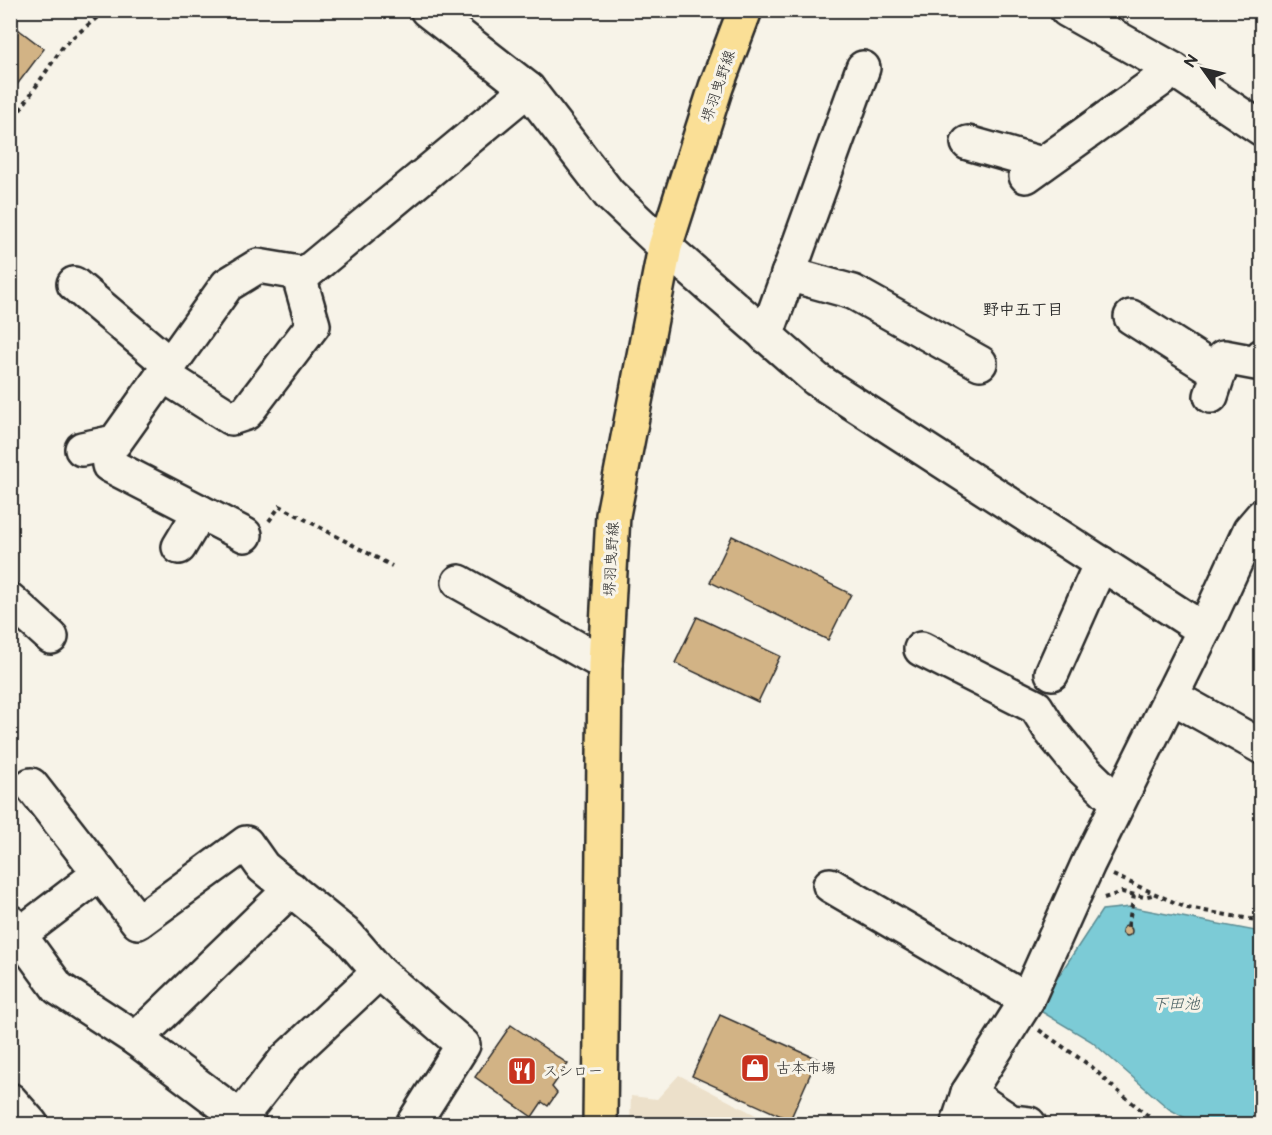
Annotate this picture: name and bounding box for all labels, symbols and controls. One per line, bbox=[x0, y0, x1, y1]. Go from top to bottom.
north arrow bbox=[1173, 39, 1233, 99]
street label: 堺羽曳野線 bbox=[697, 48, 740, 125]
text: N bbox=[1181, 51, 1203, 72]
district label: 野中五丁目 bbox=[983, 301, 1063, 320]
street label: 堺羽曳野線 bbox=[600, 521, 623, 597]
water label: 下田池 bbox=[1152, 995, 1201, 1014]
shop icon: 古本市場 bbox=[739, 1052, 771, 1084]
restaurant icon: スシロー bbox=[506, 1055, 538, 1087]
place label: 古本市場 bbox=[776, 1059, 836, 1078]
place label: スシロー bbox=[543, 1062, 603, 1081]

